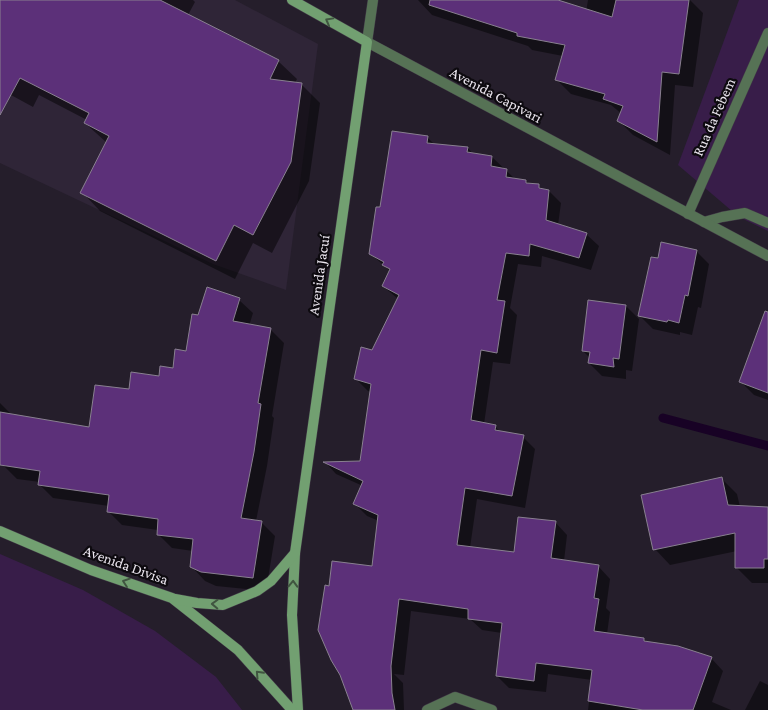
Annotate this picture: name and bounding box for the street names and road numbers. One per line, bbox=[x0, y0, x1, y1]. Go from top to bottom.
street label: Avenida Capivari bbox=[447, 64, 545, 127]
street label: Rua da Febem bbox=[690, 76, 738, 158]
street label: Avenida Jacuí bbox=[305, 233, 334, 316]
street label: Avenida Divisa bbox=[82, 542, 171, 588]

